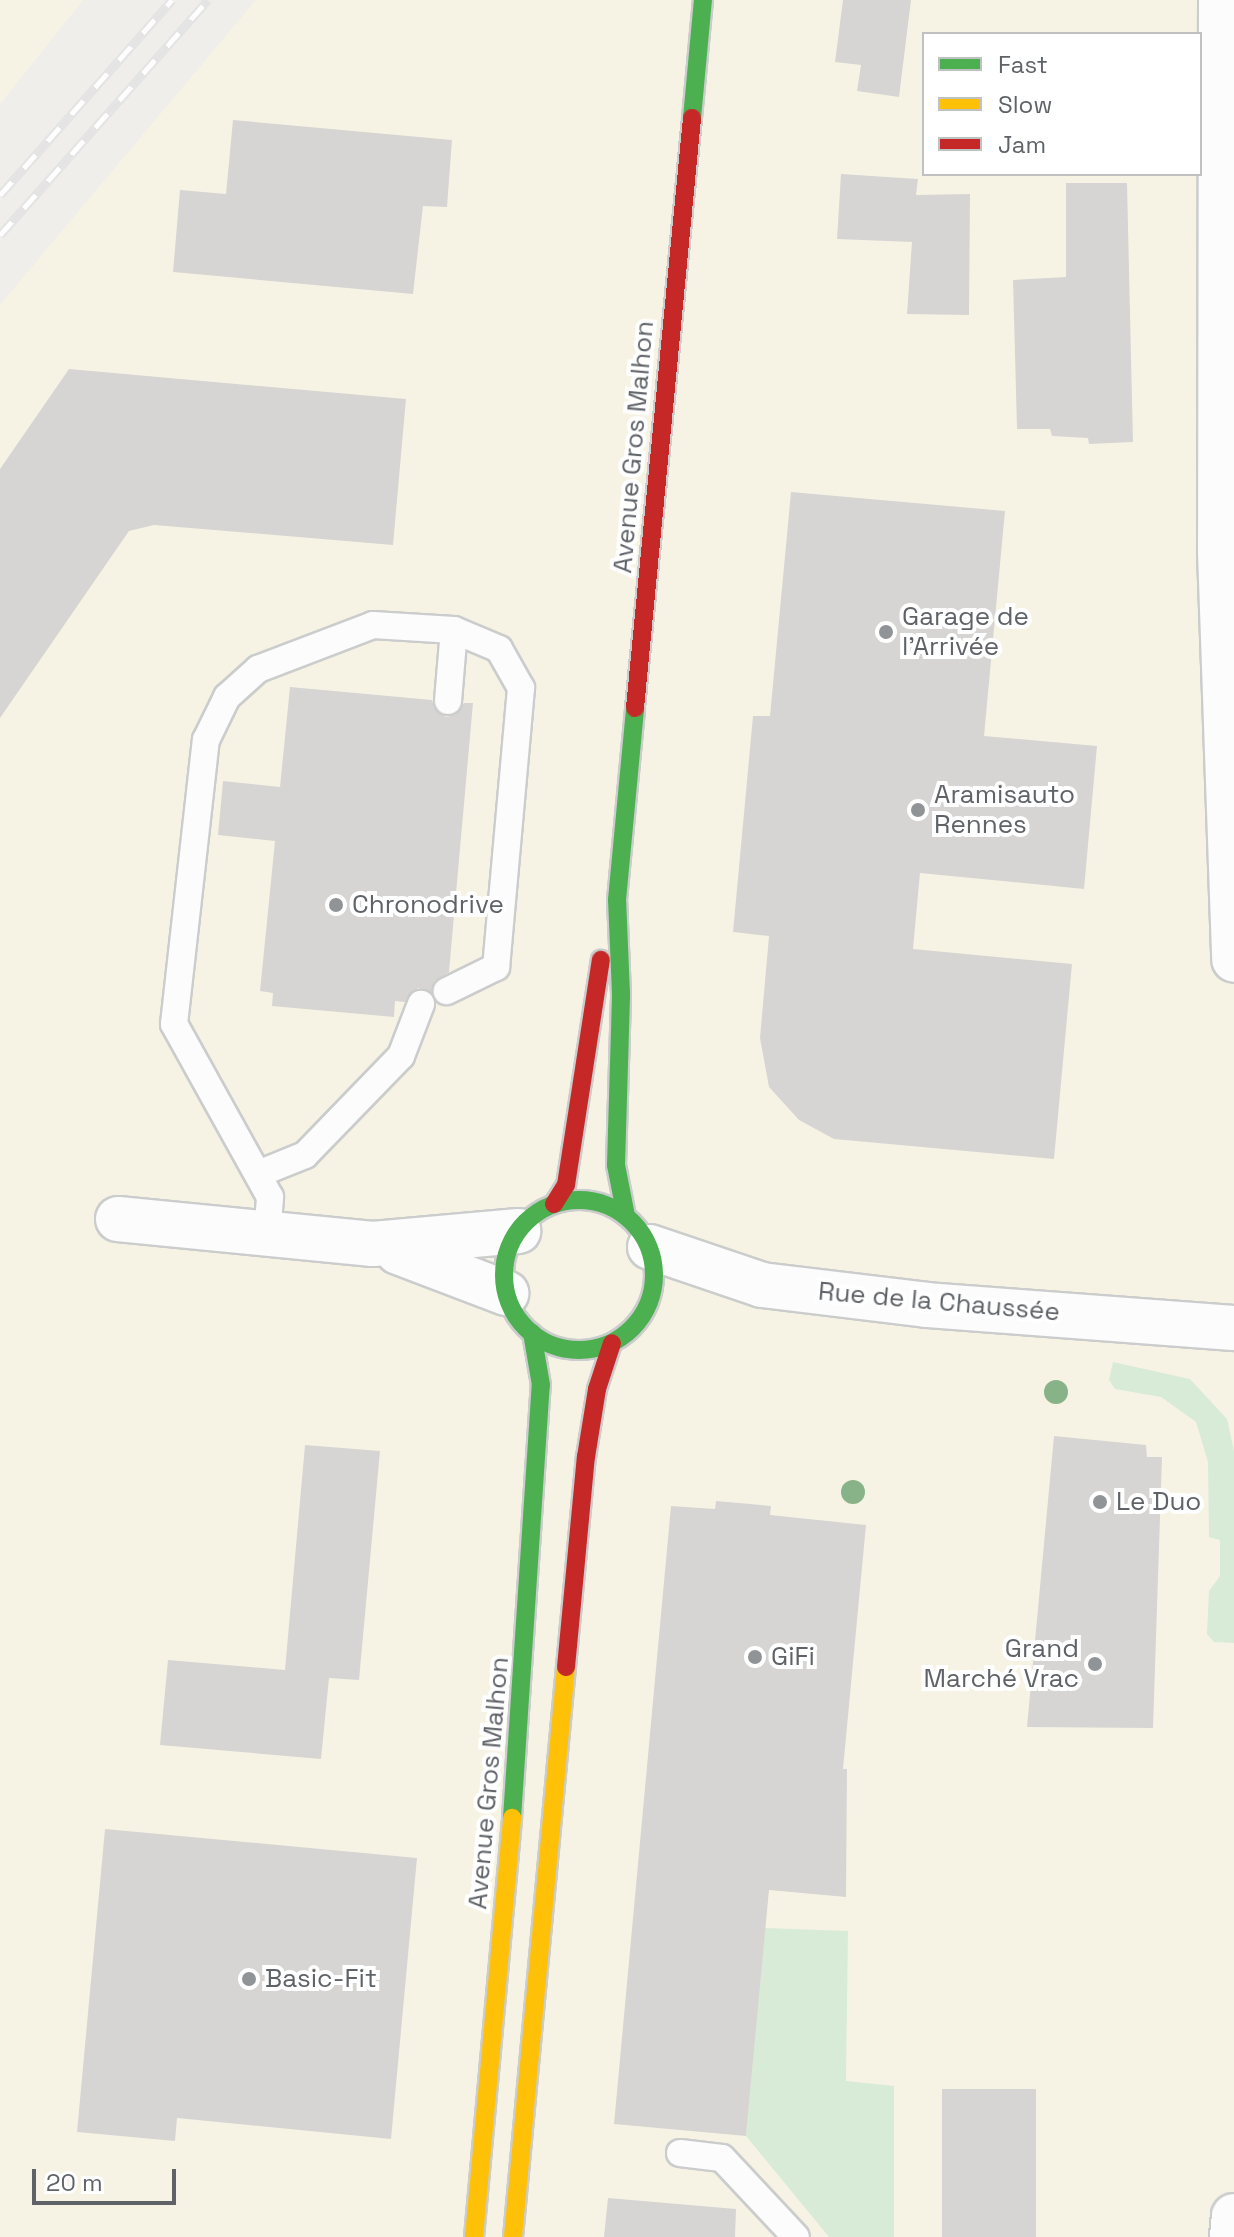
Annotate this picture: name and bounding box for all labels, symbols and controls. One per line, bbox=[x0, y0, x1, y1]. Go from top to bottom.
legend bbox=[922, 32, 1202, 176]
text: Fast bbox=[998, 49, 1048, 80]
text: Slow bbox=[998, 89, 1052, 120]
text: Jam bbox=[998, 129, 1046, 160]
street label: Avenue Gros Malhon bbox=[607, 320, 661, 574]
place label: Garage de l'Arrivée bbox=[902, 601, 1029, 662]
marker: Garage de l'Arrivée bbox=[877, 623, 895, 641]
place label: Aramisauto Rennes bbox=[934, 779, 1075, 840]
marker: Aramisauto Rennes bbox=[909, 801, 927, 819]
place label: Chronodrive bbox=[352, 889, 504, 921]
marker: Chronodrive bbox=[327, 896, 345, 914]
street label: Rue de la Chaussée bbox=[817, 1276, 1061, 1328]
place label: Le Duo bbox=[1116, 1486, 1201, 1518]
marker: Le Duo bbox=[1091, 1493, 1109, 1511]
place label: Grand Marché Vrac bbox=[923, 1633, 1079, 1694]
place label: GiFi bbox=[771, 1641, 815, 1673]
marker: GiFi bbox=[746, 1648, 764, 1666]
marker: Grand Marché Vrac bbox=[1086, 1655, 1104, 1673]
street label: Avenue Gros Malhon bbox=[462, 1656, 516, 1910]
place label: Basic-Fit bbox=[265, 1963, 377, 1995]
marker: Basic-Fit bbox=[240, 1970, 258, 1988]
scale bar bbox=[36, 2153, 180, 2203]
text: 20 m bbox=[46, 2167, 103, 2198]

